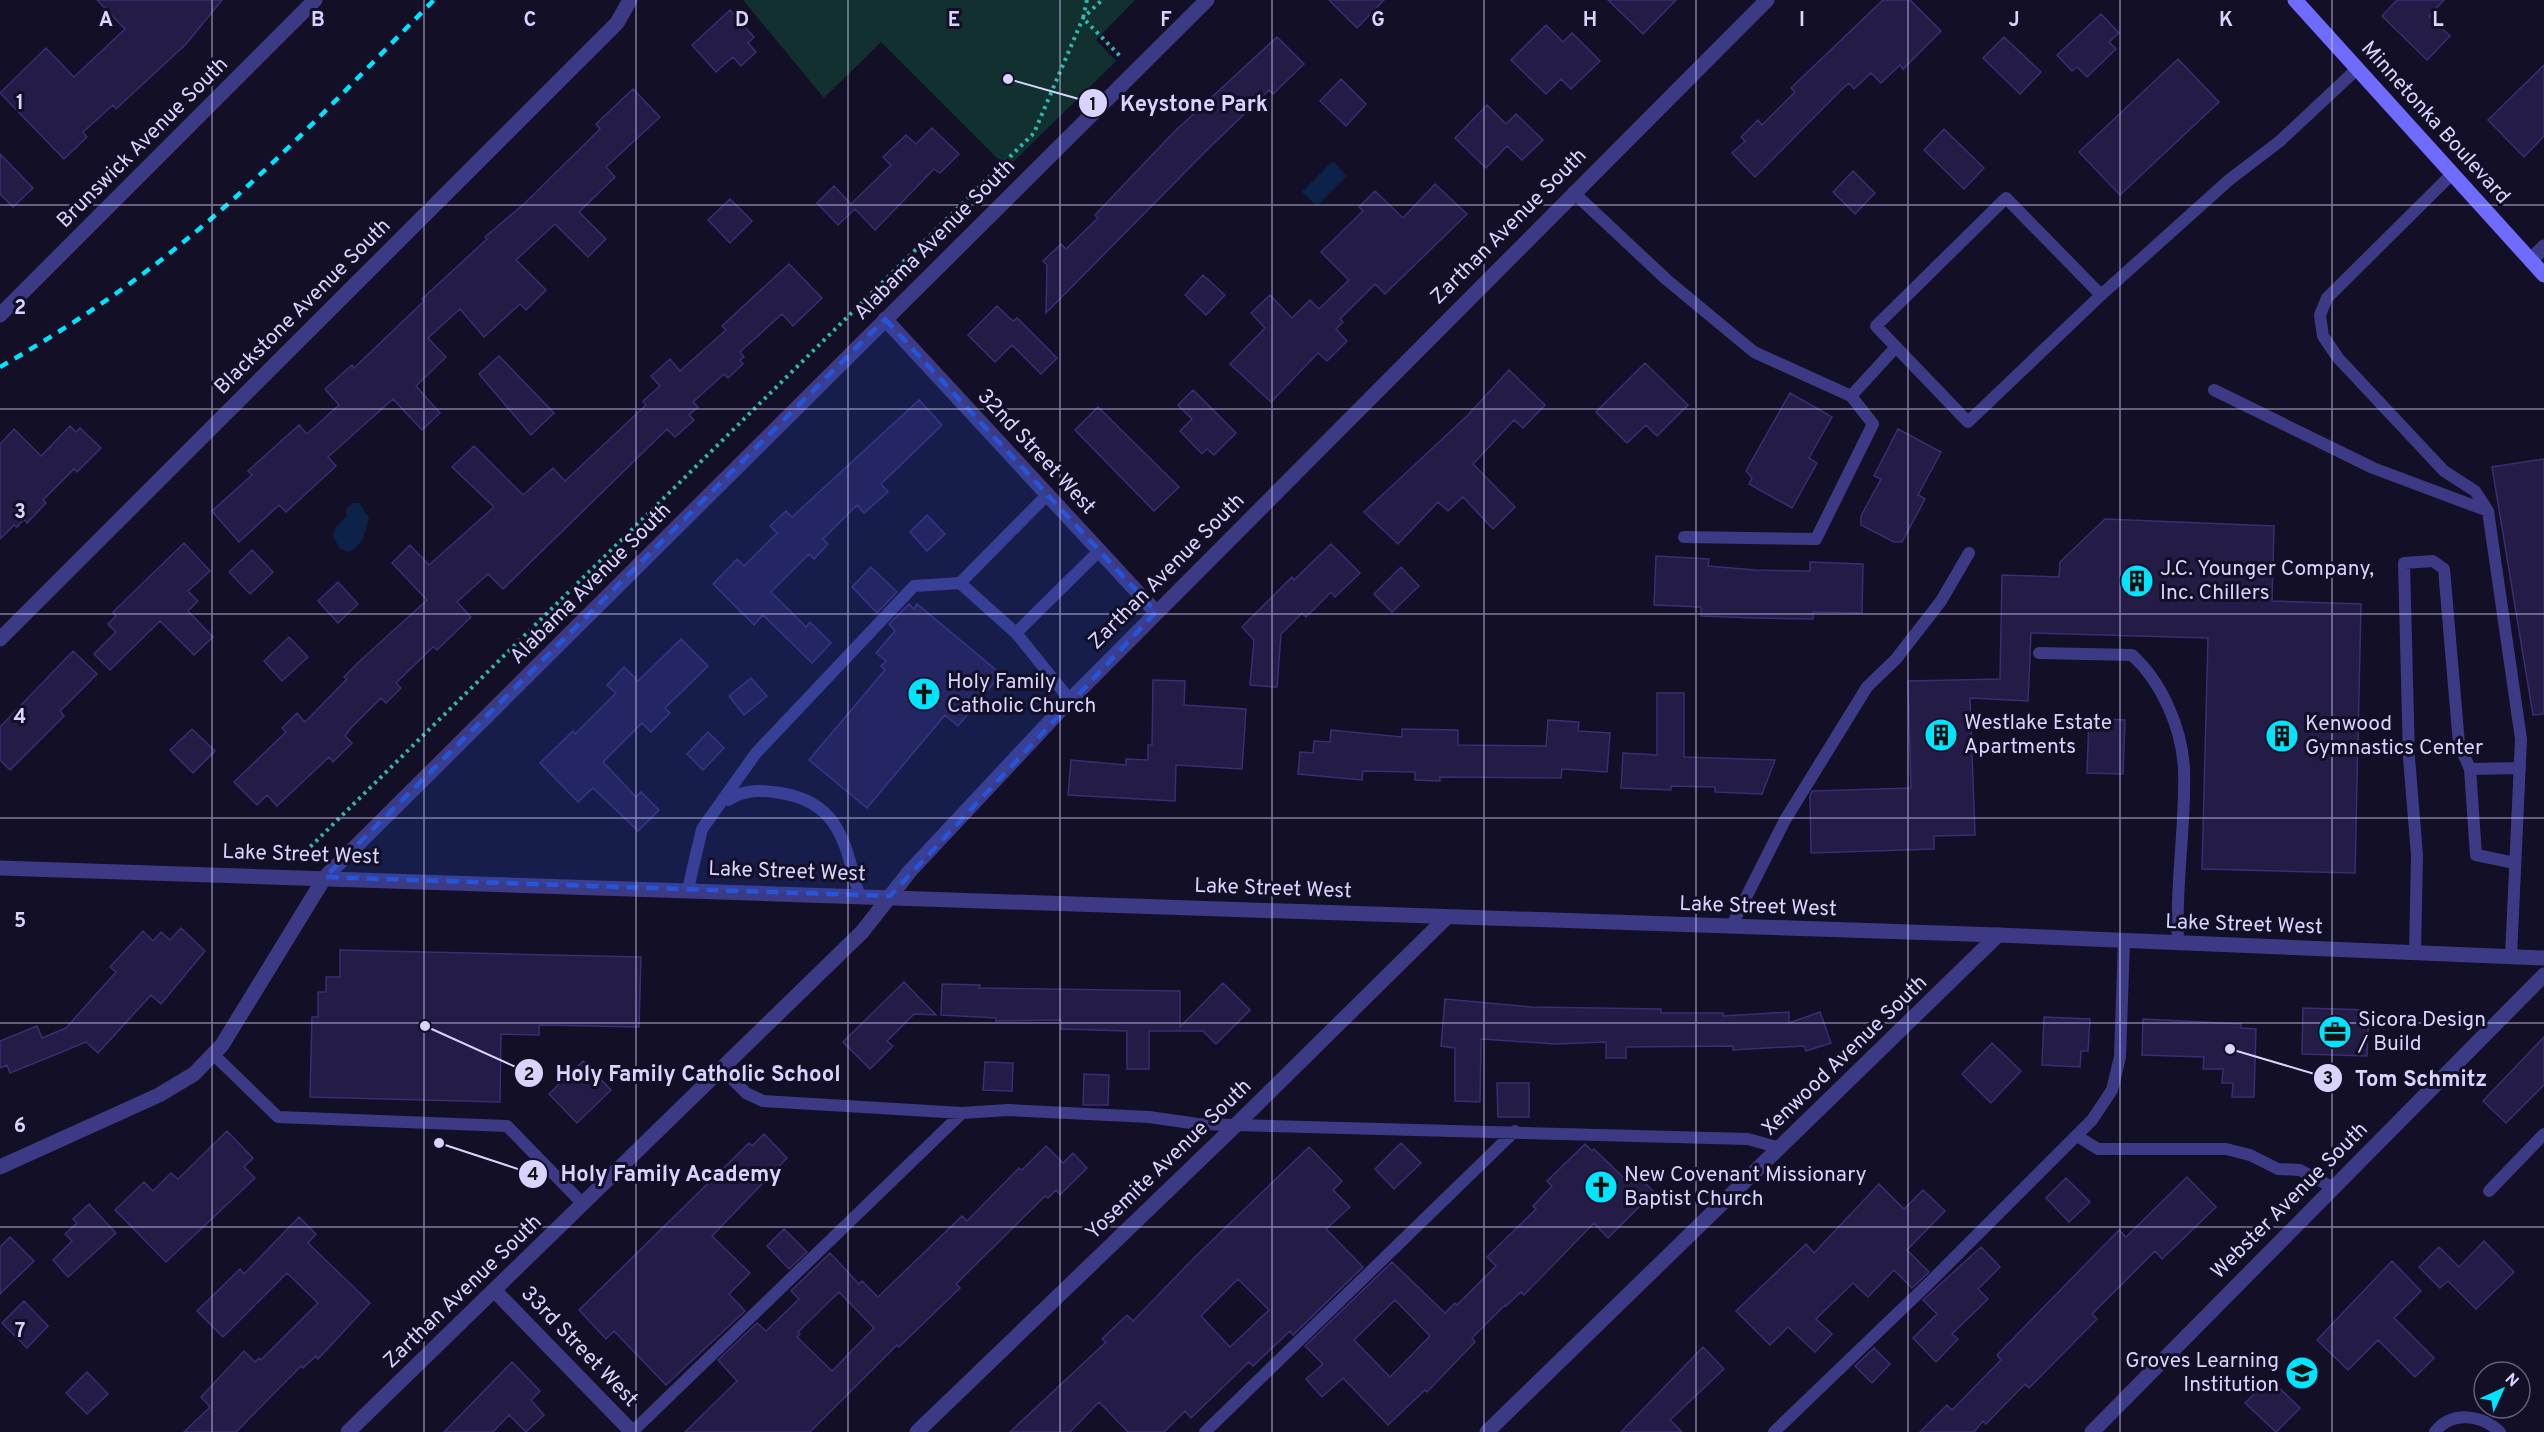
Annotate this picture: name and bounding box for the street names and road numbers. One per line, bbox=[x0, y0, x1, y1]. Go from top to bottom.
street label: Minnetonka Boulevard bbox=[2355, 36, 2515, 210]
street label: Brunswick Avenue South bbox=[52, 52, 234, 234]
street label: Zarthan Avenue South bbox=[1425, 143, 1593, 311]
street label: Alabama Avenue South bbox=[849, 154, 1021, 326]
street label: Blackstone Avenue South bbox=[209, 213, 397, 401]
street label: 32nd Street West bbox=[971, 383, 1101, 521]
street label: Zarthan Avenue South bbox=[1083, 488, 1251, 656]
street label: Alabama Avenue South bbox=[505, 498, 677, 670]
street label: Lake Street West bbox=[222, 839, 380, 871]
street label: Lake Street West bbox=[708, 856, 866, 888]
street label: Lake Street West bbox=[1194, 873, 1352, 905]
street label: Lake Street West bbox=[1679, 891, 1837, 923]
street label: Lake Street West bbox=[2165, 909, 2323, 941]
street label: Xenwood Avenue South bbox=[1756, 970, 1934, 1142]
street label: Yosemite Avenue South bbox=[1080, 1074, 1258, 1246]
street label: Webster Avenue South bbox=[2206, 1117, 2374, 1285]
street label: Zarthan Avenue South bbox=[378, 1209, 548, 1375]
street label: 33rd Street West bbox=[514, 1281, 644, 1413]

